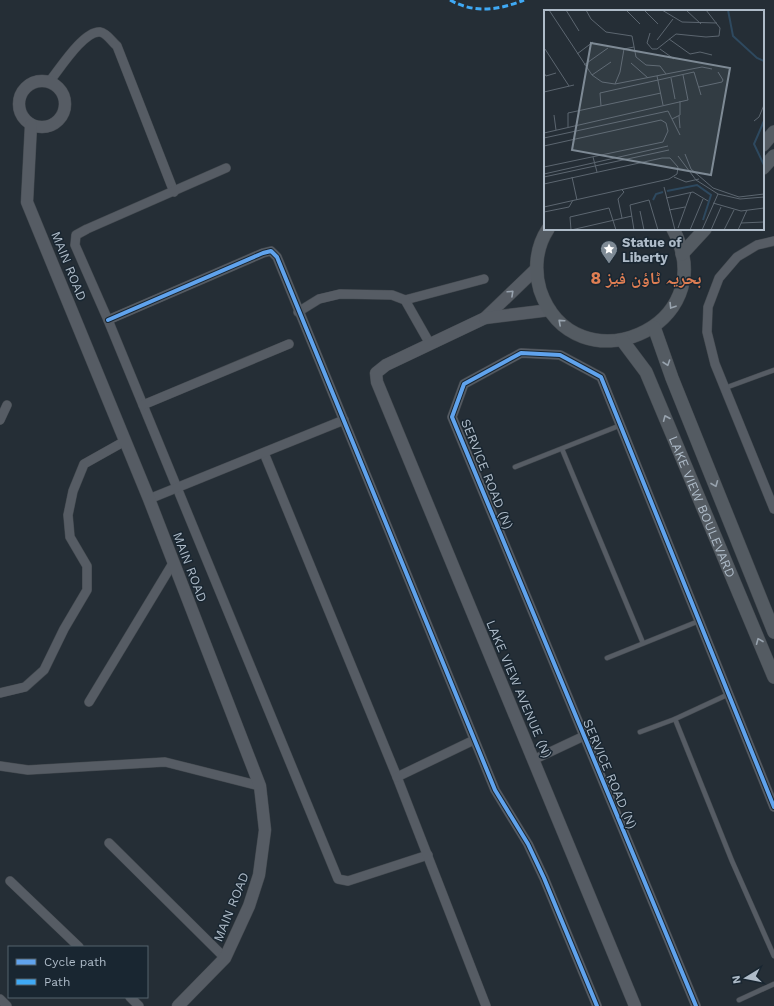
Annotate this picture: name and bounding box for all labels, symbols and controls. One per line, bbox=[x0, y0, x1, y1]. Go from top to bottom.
inset map bbox=[544, 10, 764, 230]
street label: MAIN ROAD bbox=[48, 229, 90, 303]
place label: Statue of Liberty bbox=[622, 235, 682, 265]
place icon: Statue of Liberty bbox=[599, 239, 619, 264]
district label: بحریہ ٹاؤن فیز 8 bbox=[590, 268, 702, 289]
one-way arrow bbox=[506, 291, 514, 298]
one-way arrow bbox=[669, 302, 677, 309]
one-way arrow bbox=[558, 319, 566, 326]
one-way arrow bbox=[662, 360, 670, 367]
one-way arrow bbox=[662, 415, 670, 422]
street label: SERVICE ROAD (N) bbox=[458, 417, 516, 531]
street label: LAKE VIEW BOULEVARD bbox=[666, 434, 739, 580]
one-way arrow bbox=[710, 481, 718, 488]
street label: MAIN ROAD bbox=[170, 530, 210, 604]
street label: LAKE VIEW AVENUE (N) bbox=[483, 618, 555, 760]
one-way arrow bbox=[756, 638, 764, 645]
street label: SERVICE ROAD (N) bbox=[580, 717, 640, 831]
street label: MAIN ROAD bbox=[210, 870, 252, 944]
legend bbox=[8, 946, 148, 998]
text: Cycle path bbox=[44, 955, 106, 969]
north arrow bbox=[726, 958, 766, 998]
text: Path bbox=[44, 975, 70, 989]
text: N bbox=[730, 975, 744, 985]

